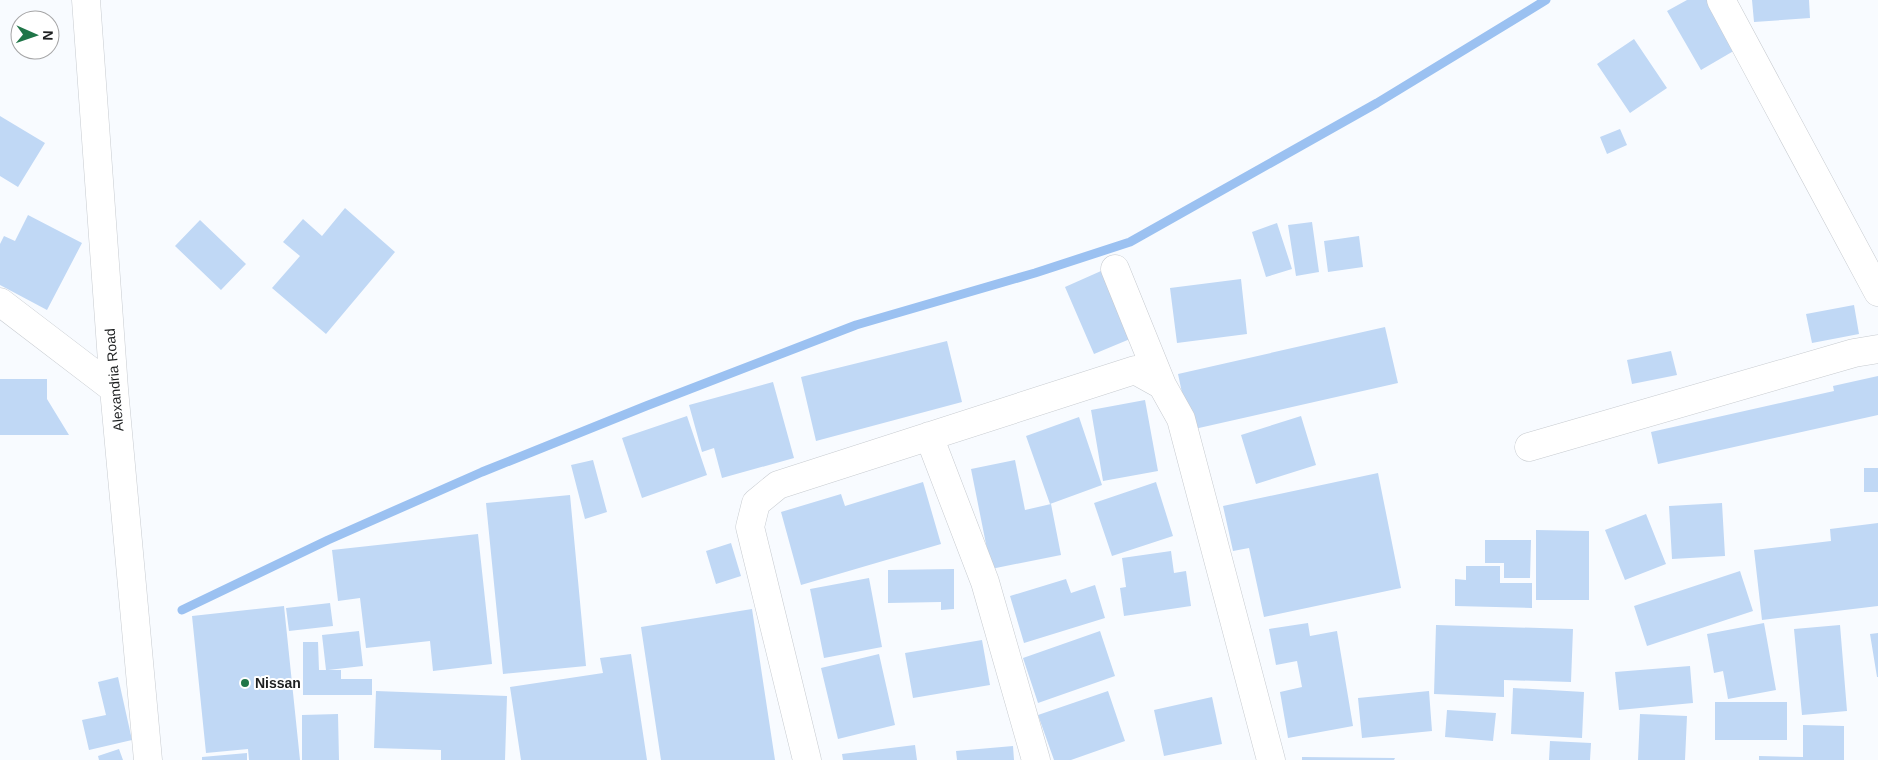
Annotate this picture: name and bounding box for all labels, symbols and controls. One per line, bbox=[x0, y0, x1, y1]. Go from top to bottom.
north arrow bbox=[10, 10, 60, 60]
text: N bbox=[40, 30, 56, 41]
street label: Alexandria Road bbox=[102, 328, 126, 432]
place label: Nissan bbox=[255, 675, 301, 691]
marker: Nissan bbox=[239, 677, 251, 689]

